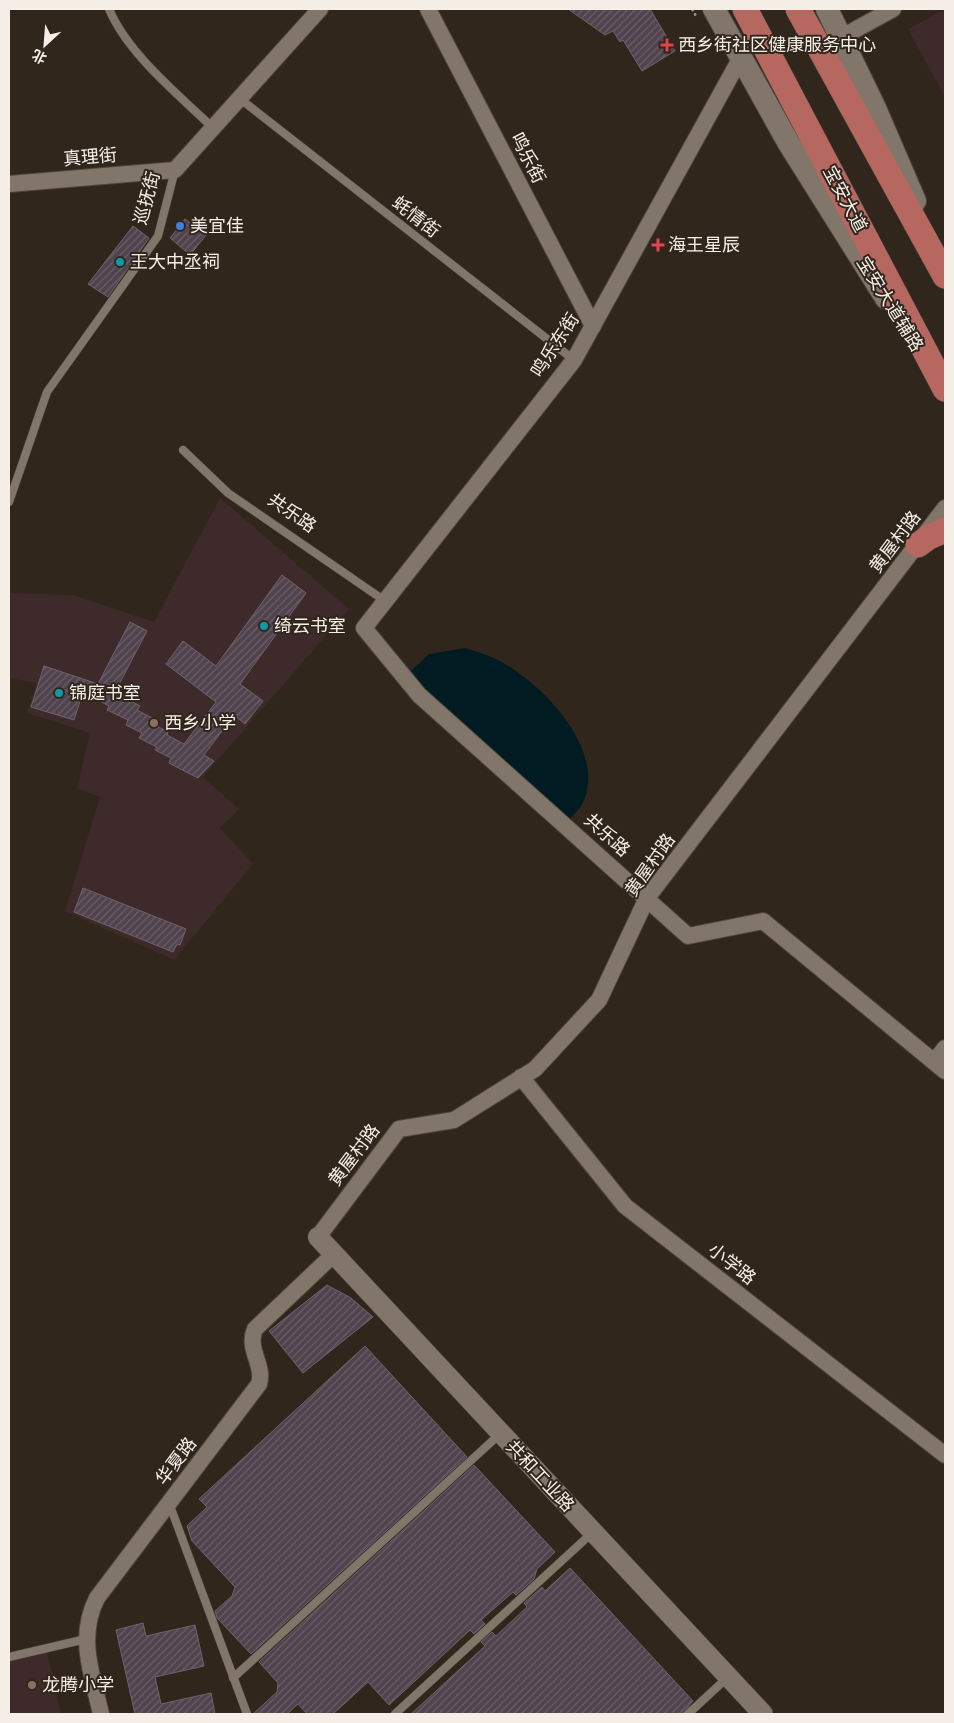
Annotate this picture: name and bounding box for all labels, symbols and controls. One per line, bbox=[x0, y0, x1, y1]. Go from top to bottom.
north arrow bbox=[20, 20, 70, 70]
place label: 西乡街社区健康服务中心 bbox=[678, 34, 876, 55]
marker: 西乡街社区健康服务中心 bbox=[660, 38, 674, 52]
text: 北 bbox=[29, 46, 49, 68]
street label: 鸣乐街 bbox=[507, 129, 550, 187]
street label: 真理街 bbox=[62, 144, 118, 169]
street label: 宝安大道 bbox=[819, 162, 872, 235]
street label: 巡抚街 bbox=[129, 169, 164, 227]
street label: 蚝情街 bbox=[389, 192, 444, 242]
place label: 美宜佳 bbox=[190, 215, 244, 236]
marker: 美宜佳 bbox=[174, 220, 186, 232]
place label: 海王星辰 bbox=[668, 234, 740, 255]
marker: 海王星辰 bbox=[652, 239, 664, 251]
place label: 王大中丞祠 bbox=[130, 251, 220, 272]
street label: 宝安大道辅路 bbox=[853, 252, 928, 355]
marker: 王大中丞祠 bbox=[114, 256, 126, 268]
street label: 鸣乐东街 bbox=[526, 309, 583, 381]
street label: 共乐路 bbox=[264, 489, 320, 537]
street label: 黄屋村路 bbox=[865, 507, 925, 577]
place label: 绮云书室 bbox=[274, 615, 346, 636]
marker: 绮云书室 bbox=[258, 620, 270, 632]
place label: 锦庭书室 bbox=[69, 682, 141, 703]
marker: 锦庭书室 bbox=[53, 687, 65, 699]
place label: 西乡小学 bbox=[164, 712, 236, 733]
marker: 西乡小学 bbox=[148, 717, 160, 729]
street label: 共乐路 bbox=[580, 809, 634, 860]
street label: 黄屋村路 bbox=[620, 829, 679, 900]
street label: 黄屋村路 bbox=[324, 1120, 384, 1190]
street label: 小学路 bbox=[705, 1239, 760, 1289]
street label: 华夏路 bbox=[151, 1433, 200, 1489]
street label: 共和工业路 bbox=[502, 1436, 579, 1516]
place label: 龙腾小学 bbox=[42, 1674, 114, 1695]
marker: 龙腾小学 bbox=[26, 1679, 38, 1691]

